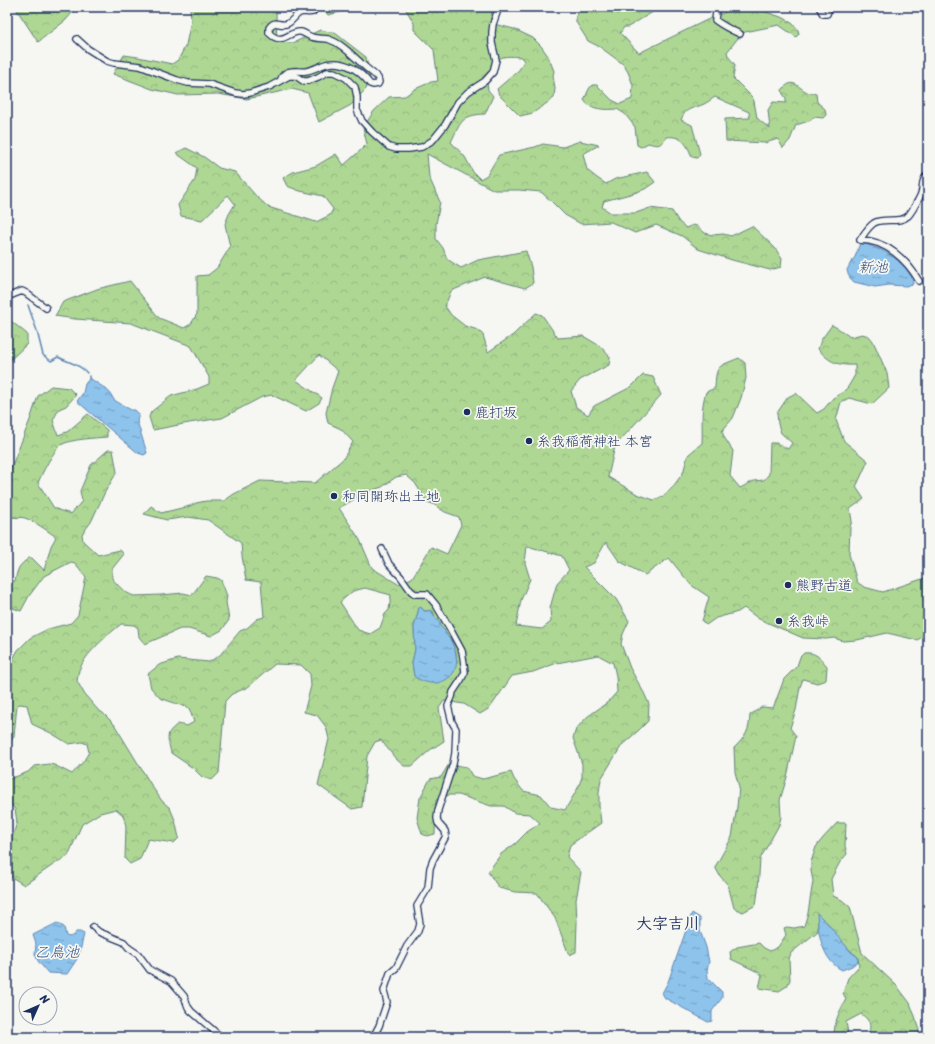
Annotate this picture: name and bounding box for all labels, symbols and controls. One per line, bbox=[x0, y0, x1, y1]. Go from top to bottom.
water label: 新池 bbox=[858, 254, 889, 280]
place label: 鹿打坂 bbox=[475, 400, 517, 425]
marker: 鹿打坂 bbox=[462, 407, 472, 417]
place label: 糸我稲荷神社 本宮 bbox=[537, 429, 653, 454]
marker: 糸我稲荷神社 本宮 bbox=[524, 436, 534, 446]
place label: 和同開珎出土地 bbox=[342, 484, 440, 509]
marker: 和同開珎出土地 bbox=[329, 491, 339, 501]
place label: 熊野古道 bbox=[796, 573, 852, 598]
marker: 熊野古道 bbox=[783, 580, 793, 590]
place label: 糸我峠 bbox=[787, 609, 829, 634]
marker: 糸我峠 bbox=[774, 616, 784, 626]
district label: 大字吉川 bbox=[636, 909, 700, 938]
water label: 乙鳥池 bbox=[34, 939, 80, 965]
north arrow bbox=[18, 986, 58, 1026]
text: N bbox=[35, 989, 54, 1009]

